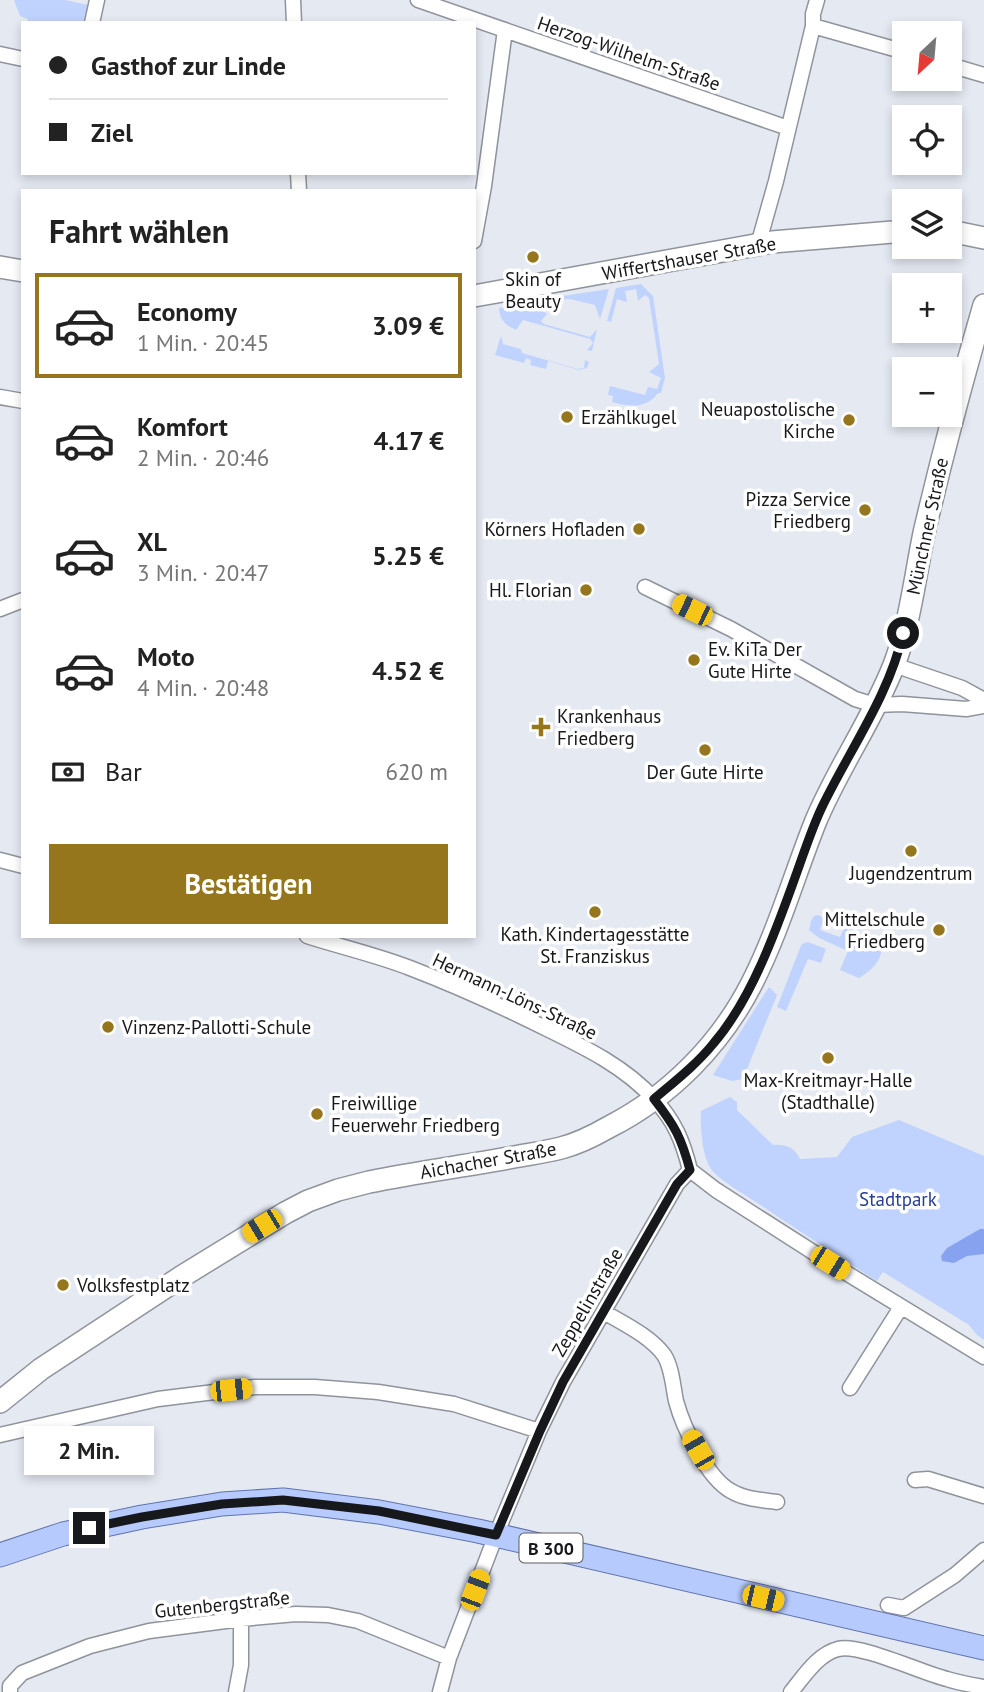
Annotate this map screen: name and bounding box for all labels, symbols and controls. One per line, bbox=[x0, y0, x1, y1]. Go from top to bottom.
street label: Herzog-Wilhelm-Straße bbox=[534, 10, 724, 96]
north arrow bbox=[892, 21, 962, 91]
map controls bbox=[892, 21, 962, 427]
text: Gasthof zur Linde bbox=[91, 49, 286, 82]
button: locate bbox=[892, 105, 962, 175]
text: Ziel bbox=[91, 116, 133, 149]
button: layers bbox=[892, 189, 962, 259]
text: Fahrt wählen bbox=[49, 210, 229, 252]
street label: Wiffertshauser Straße bbox=[600, 231, 778, 285]
marker: Skin of Beauty bbox=[525, 249, 541, 265]
place label: Skin of Beauty bbox=[505, 267, 562, 313]
button: + bbox=[892, 273, 962, 343]
icon: car bbox=[53, 294, 116, 357]
text: Economy bbox=[137, 295, 237, 328]
text: 3.09 € bbox=[372, 309, 444, 342]
text: 1 Min. · 20:45 bbox=[137, 328, 269, 357]
button: − bbox=[892, 357, 962, 427]
place label: Neuapostolische Kirche bbox=[701, 397, 835, 443]
place label: Erzählkugel bbox=[581, 405, 677, 429]
icon: car bbox=[53, 409, 116, 472]
marker: Erzählkugel bbox=[559, 409, 575, 425]
text: Komfort bbox=[137, 410, 228, 443]
marker: Neuapostolische Kirche bbox=[841, 412, 857, 428]
text: 4.17 € bbox=[373, 424, 444, 457]
text: 2 Min. · 20:46 bbox=[137, 443, 269, 472]
street label: Münchner Straße bbox=[901, 455, 953, 597]
place label: Pizza Service Friedberg bbox=[746, 487, 851, 533]
marker: Pizza Service Friedberg bbox=[857, 502, 873, 518]
place label: Körners Hofladen bbox=[484, 517, 625, 541]
marker: Körners Hofladen bbox=[631, 521, 647, 537]
icon: car bbox=[53, 524, 116, 587]
text: XL bbox=[137, 525, 167, 558]
text: 5.25 € bbox=[372, 539, 444, 572]
text: 3 Min. · 20:47 bbox=[137, 558, 269, 587]
place label: Hl. Florian bbox=[489, 578, 572, 602]
marker: Hl. Florian bbox=[578, 582, 594, 598]
car bbox=[669, 591, 716, 629]
route start bbox=[887, 617, 919, 649]
place label: Ev. KiTa Der Gute Hirte bbox=[708, 637, 802, 683]
icon: car bbox=[53, 639, 116, 702]
text: Moto bbox=[137, 640, 195, 673]
marker: Ev. KiTa Der Gute Hirte bbox=[686, 652, 702, 668]
text: 4.52 € bbox=[372, 654, 444, 687]
text: 4 Min. · 20:48 bbox=[137, 673, 269, 702]
place label: Krankenhaus Friedberg bbox=[557, 704, 661, 750]
marker: Krankenhaus Friedberg bbox=[531, 717, 551, 737]
marker: Der Gute Hirte bbox=[697, 742, 713, 758]
icon: cash bbox=[49, 753, 87, 791]
text: Bar bbox=[105, 755, 142, 788]
text: 620 m bbox=[386, 757, 448, 786]
place label: Der Gute Hirte bbox=[646, 760, 764, 784]
marker: Jugendzentrum bbox=[903, 843, 919, 859]
button: Bestätigen bbox=[49, 844, 448, 924]
place label: Jugendzentrum bbox=[848, 861, 973, 885]
marker: Kath. Kindertagesstätte St. Franziskus bbox=[587, 904, 603, 920]
place label: Mittelschule Friedberg bbox=[825, 907, 925, 953]
place label: Kath. Kindertagesstätte St. Franziskus bbox=[501, 922, 689, 968]
marker: Mittelschule Friedberg bbox=[931, 922, 947, 938]
street label: Hermann-Löns-Straße bbox=[429, 947, 601, 1045]
place label: Vinzenz-Pallotti-Schule bbox=[121, 1015, 311, 1039]
marker: Vinzenz-Pallotti-Schule bbox=[100, 1019, 116, 1035]
marker: Max-Kreitmayr-Halle (Stadthalle) bbox=[820, 1050, 836, 1066]
place label: Max-Kreitmayr-Halle (Stadthalle) bbox=[744, 1068, 912, 1114]
place label: Freiwillige Feuerwehr Friedberg bbox=[331, 1091, 500, 1137]
marker: Freiwillige Feuerwehr Friedberg bbox=[309, 1106, 325, 1122]
street label: Aichacher Straße bbox=[418, 1136, 558, 1184]
park label: Stadtpark bbox=[859, 1187, 937, 1211]
car bbox=[239, 1206, 286, 1246]
street label: Zeppelinstraße bbox=[546, 1243, 628, 1361]
car bbox=[807, 1243, 854, 1283]
place label: Volksfestplatz bbox=[76, 1273, 190, 1297]
marker: Volksfestplatz bbox=[55, 1277, 71, 1293]
car bbox=[210, 1377, 253, 1403]
callout: 2 Min. bbox=[24, 1426, 154, 1476]
car bbox=[679, 1427, 718, 1473]
text: 2 Min. bbox=[58, 1436, 120, 1465]
route end bbox=[73, 1512, 105, 1544]
road number: B 300 bbox=[520, 1534, 582, 1562]
car bbox=[458, 1567, 493, 1613]
car bbox=[741, 1583, 786, 1613]
street label: Gutenbergstraße bbox=[153, 1585, 291, 1623]

